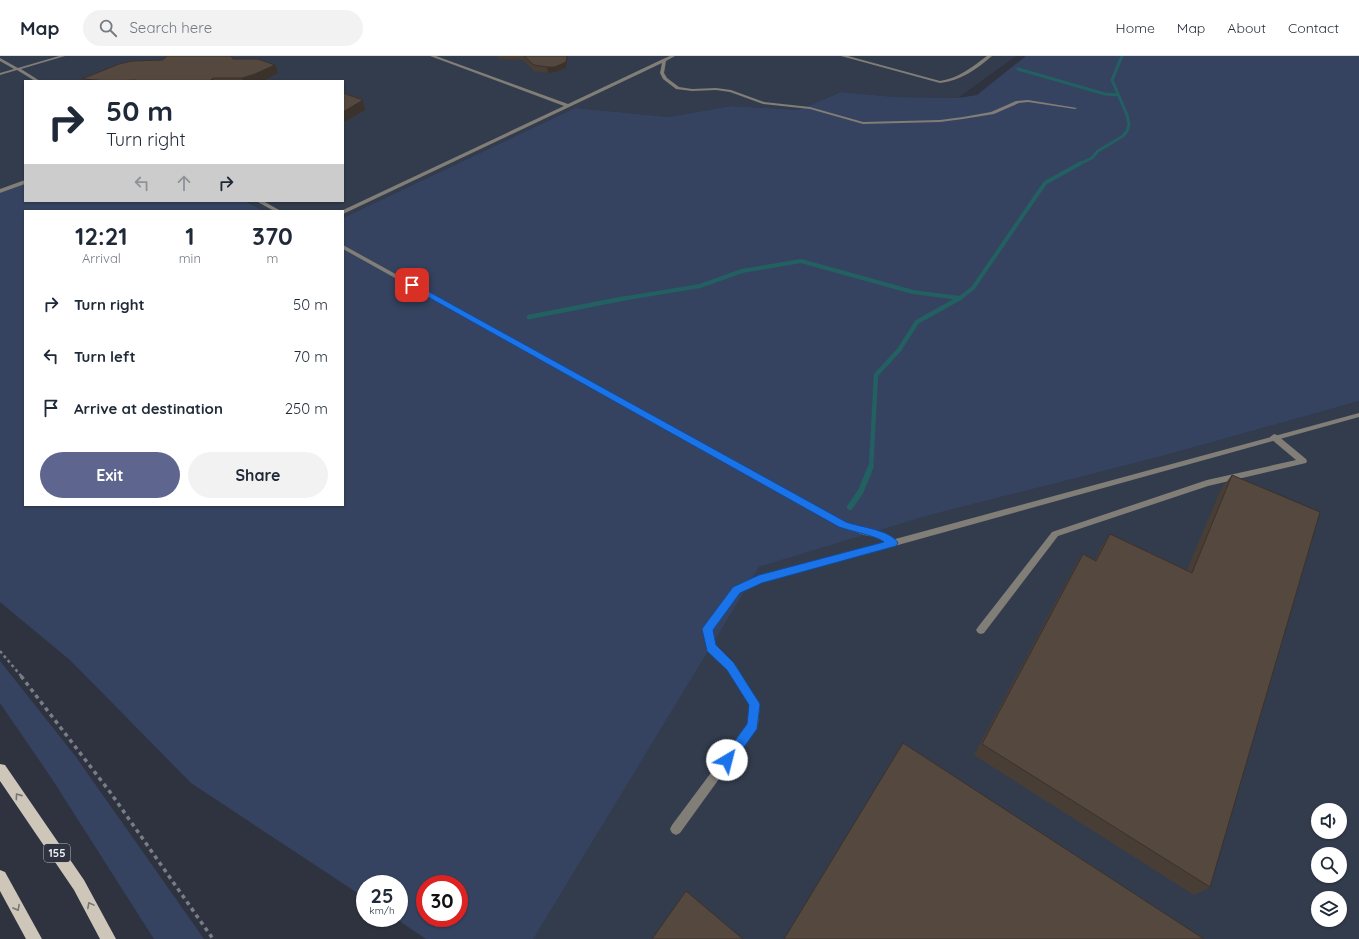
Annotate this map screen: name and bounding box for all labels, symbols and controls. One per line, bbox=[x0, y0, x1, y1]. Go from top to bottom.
search box bbox=[83, 10, 363, 46]
text: Map bbox=[20, 16, 59, 40]
icon: search bbox=[97, 17, 119, 39]
text: Search here bbox=[129, 18, 212, 37]
text: Home bbox=[1116, 19, 1155, 37]
text: Map bbox=[1177, 19, 1205, 37]
text: About bbox=[1227, 19, 1266, 37]
text: Contact bbox=[1288, 19, 1339, 37]
text: 50 m bbox=[106, 93, 173, 128]
icon: right bbox=[40, 96, 92, 148]
text: Turn right bbox=[106, 128, 186, 151]
icon: left bbox=[131, 172, 153, 194]
icon: ahead bbox=[173, 172, 195, 194]
icon: right bbox=[215, 172, 237, 194]
text: 12:21 bbox=[75, 221, 128, 251]
text: 1 bbox=[185, 221, 195, 251]
text: 370 bbox=[252, 221, 293, 251]
text: Arrival bbox=[82, 250, 121, 266]
text: min bbox=[179, 250, 201, 266]
text: m bbox=[267, 250, 278, 266]
pin bbox=[395, 268, 429, 302]
icon: arrive bbox=[401, 274, 423, 296]
icon: right bbox=[40, 293, 62, 315]
text: Turn right bbox=[74, 295, 145, 314]
text: 50 m bbox=[293, 295, 328, 314]
icon: left bbox=[40, 345, 62, 367]
text: Turn left bbox=[74, 347, 136, 366]
text: 70 m bbox=[294, 347, 328, 366]
icon: arrive bbox=[40, 397, 62, 419]
text: Arrive at destination bbox=[74, 399, 223, 418]
text: 250 m bbox=[285, 399, 328, 418]
button: Exit bbox=[40, 452, 180, 498]
button: Share bbox=[188, 452, 328, 498]
position arrow bbox=[706, 739, 748, 781]
one-way arrow bbox=[16, 794, 23, 801]
map controls bbox=[1311, 803, 1347, 927]
button: sound bbox=[1311, 803, 1347, 839]
road number: 155 bbox=[44, 844, 70, 862]
button: search bbox=[1311, 847, 1347, 883]
speed limit sign: 30 bbox=[416, 875, 468, 927]
text: 25 bbox=[371, 883, 393, 908]
button: layers bbox=[1311, 891, 1347, 927]
one-way arrow bbox=[87, 902, 95, 909]
one-way arrow bbox=[13, 904, 20, 911]
text: km/h bbox=[369, 904, 395, 917]

